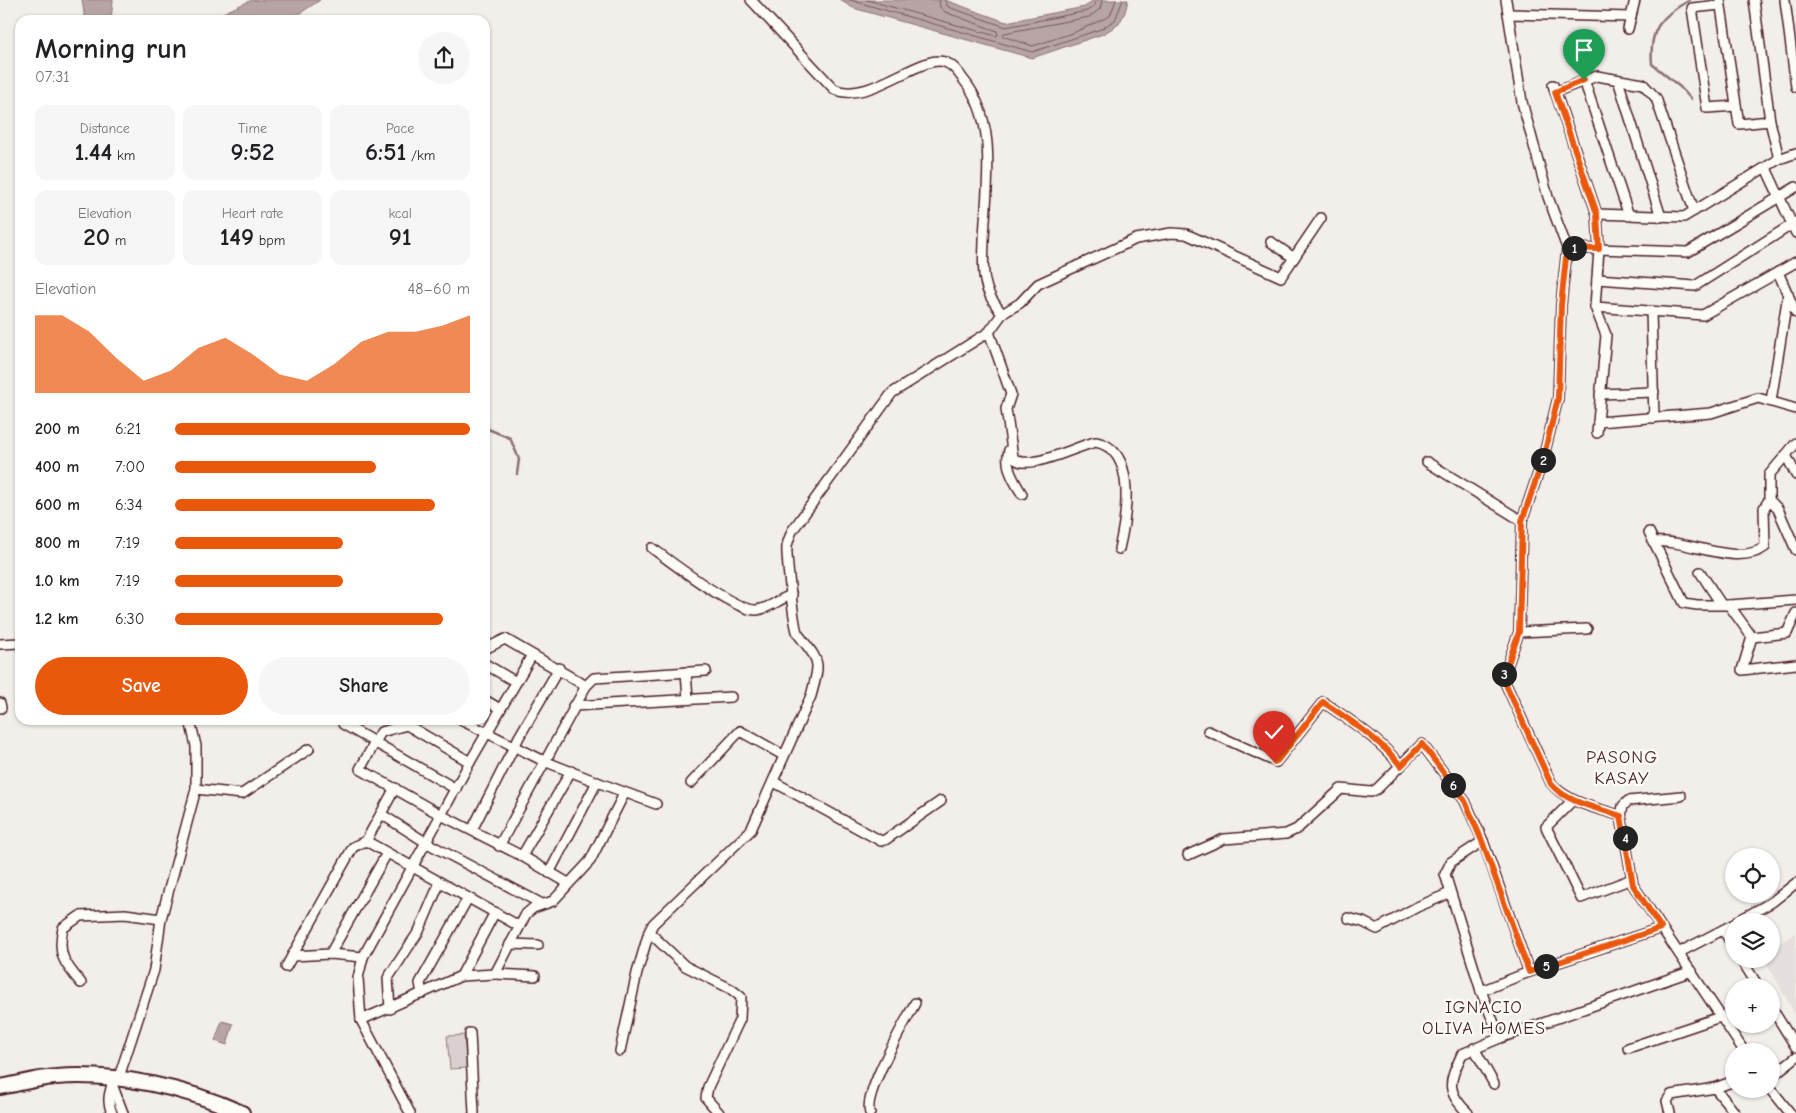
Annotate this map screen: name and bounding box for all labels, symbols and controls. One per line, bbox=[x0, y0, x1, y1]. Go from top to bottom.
pin bbox=[1563, 29, 1605, 80]
button: share bbox=[418, 32, 470, 84]
text: Morning run bbox=[35, 33, 187, 65]
icon: arrive bbox=[1570, 36, 1598, 64]
text: 07:31 bbox=[35, 68, 70, 86]
text: Distance bbox=[80, 120, 130, 137]
text: Time bbox=[238, 120, 267, 137]
text: Pace bbox=[386, 120, 414, 137]
text: 1.44 bbox=[74, 137, 112, 166]
text: 9:52 bbox=[231, 137, 274, 166]
text: 6:51 bbox=[365, 137, 406, 166]
text: km bbox=[112, 147, 135, 164]
text: /km bbox=[406, 147, 435, 164]
text: Elevation bbox=[78, 205, 132, 222]
text: Heart rate bbox=[222, 205, 283, 222]
text: kcal bbox=[388, 205, 412, 222]
text: 20 bbox=[83, 222, 110, 251]
text: 149 bbox=[220, 222, 254, 251]
text: 91 bbox=[389, 222, 412, 251]
text: m bbox=[110, 232, 126, 249]
text: bpm bbox=[254, 232, 285, 249]
pin: 1 bbox=[1562, 236, 1586, 260]
text: 1 bbox=[1572, 240, 1577, 257]
text: Elevation bbox=[35, 280, 96, 298]
text: 48–60 m bbox=[407, 280, 470, 298]
text: 200 m bbox=[35, 420, 80, 438]
text: 6:21 bbox=[115, 420, 141, 438]
pin: 2 bbox=[1530, 448, 1556, 472]
text: 2 bbox=[1540, 452, 1547, 469]
text: 400 m bbox=[35, 458, 79, 476]
text: 7:00 bbox=[115, 458, 145, 476]
text: 600 m bbox=[35, 496, 80, 514]
text: 6:34 bbox=[115, 496, 142, 514]
text: 800 m bbox=[35, 534, 80, 552]
text: 7:19 bbox=[115, 534, 140, 552]
text: 1.0 km bbox=[35, 572, 80, 590]
text: 7:19 bbox=[115, 572, 140, 590]
text: 1.2 km bbox=[35, 610, 78, 628]
text: 6:30 bbox=[115, 610, 144, 628]
button: Save bbox=[35, 657, 248, 715]
button: Share bbox=[258, 657, 470, 715]
pin: 3 bbox=[1492, 662, 1516, 686]
text: 3 bbox=[1501, 666, 1508, 683]
pin bbox=[1253, 711, 1295, 762]
icon: check bbox=[1260, 718, 1288, 746]
district label: PASONG KASAY bbox=[1586, 747, 1658, 789]
pin: 6 bbox=[1440, 772, 1466, 798]
text: 6 bbox=[1450, 777, 1457, 794]
pin: 4 bbox=[1612, 826, 1638, 850]
text: 4 bbox=[1622, 830, 1629, 847]
map controls bbox=[1725, 848, 1780, 1098]
button: locate bbox=[1725, 848, 1780, 903]
button: layers bbox=[1725, 913, 1780, 968]
pin: 5 bbox=[1534, 954, 1558, 978]
text: 5 bbox=[1543, 958, 1550, 975]
button: + bbox=[1725, 978, 1780, 1033]
district label: IGNACIO OLIVA HOMES bbox=[1422, 997, 1546, 1039]
button: − bbox=[1725, 1043, 1780, 1098]

